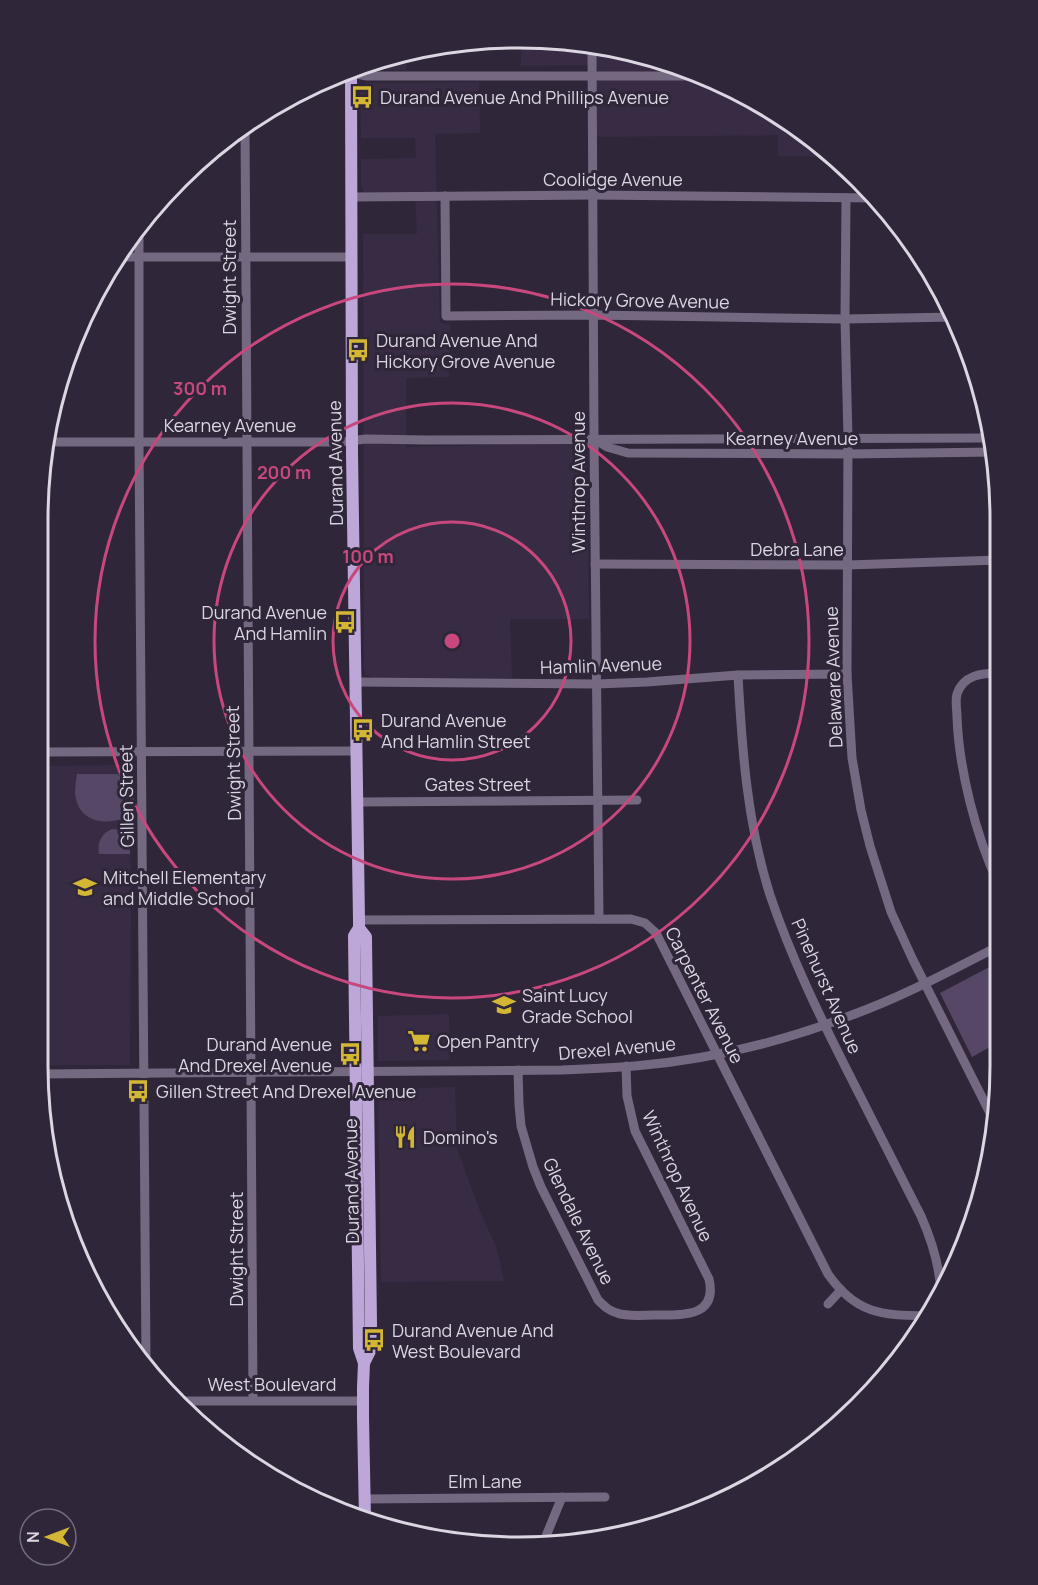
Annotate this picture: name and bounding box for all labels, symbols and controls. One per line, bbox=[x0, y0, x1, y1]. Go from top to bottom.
bus stop icon: Durand Avenue And Phillips Avenue bbox=[349, 84, 375, 110]
place label: Durand Avenue And Phillips Avenue bbox=[380, 85, 669, 109]
street label: Coolidge Avenue bbox=[543, 167, 683, 191]
street label: Dwight Street bbox=[217, 219, 241, 335]
street label: Hickory Grove Avenue bbox=[550, 286, 730, 314]
place label: Durand Avenue And Hickory Grove Avenue bbox=[376, 328, 555, 373]
bus stop icon: Durand Avenue And Hickory Grove Avenue bbox=[345, 337, 371, 363]
text: 300 m bbox=[173, 376, 227, 400]
street label: Durand Avenue bbox=[322, 400, 348, 526]
street label: Winthrop Avenue bbox=[566, 411, 590, 553]
street label: Kearney Avenue bbox=[164, 413, 296, 437]
street label: Kearney Avenue bbox=[726, 426, 858, 450]
text: 200 m bbox=[257, 460, 311, 484]
street label: Debra Lane bbox=[750, 537, 844, 561]
text: 100 m bbox=[342, 544, 394, 568]
place label: Durand Avenue And Hamlin bbox=[202, 600, 327, 645]
street label: Delaware Avenue bbox=[819, 606, 847, 748]
bus stop icon: Durand Avenue And Hamlin bbox=[332, 609, 358, 635]
centre of rings bbox=[442, 631, 462, 651]
street label: Hamlin Avenue bbox=[540, 651, 662, 679]
street label: Dwight Street bbox=[220, 705, 246, 821]
place label: Durand Avenue And Hamlin Street bbox=[381, 708, 530, 753]
bus stop icon: Durand Avenue And Hamlin Street bbox=[350, 717, 376, 743]
street label: Gillen Street bbox=[113, 744, 139, 848]
street label: Gates Street bbox=[425, 772, 531, 796]
place label: Mitchell Elementary and Middle School bbox=[103, 865, 267, 910]
school or university icon: Mitchell Elementary and Middle School bbox=[72, 874, 98, 900]
street label: Pinehurst Avenue bbox=[786, 915, 868, 1057]
street label: Carpenter Avenue bbox=[660, 923, 750, 1067]
place label: Saint Lucy Grade School bbox=[522, 983, 633, 1028]
school or university icon: Saint Lucy Grade School bbox=[491, 992, 517, 1018]
supermarket icon: Open Pantry bbox=[406, 1028, 432, 1054]
place label: Open Pantry bbox=[437, 1029, 540, 1053]
street label: Drexel Avenue bbox=[557, 1031, 677, 1065]
place label: Durand Avenue And Drexel Avenue bbox=[178, 1032, 332, 1077]
bus stop icon: Durand Avenue And Drexel Avenue bbox=[337, 1041, 363, 1067]
bus stop icon: Gillen Street And Drexel Avenue bbox=[125, 1078, 151, 1104]
place label: Gillen Street And Drexel Avenue bbox=[156, 1079, 416, 1103]
street label: Winthrop Avenue bbox=[637, 1107, 719, 1245]
street label: Durand Avenue bbox=[338, 1118, 364, 1244]
restaurant icon: Domino's bbox=[392, 1124, 418, 1150]
place label: Domino's bbox=[423, 1125, 498, 1149]
street label: Glendale Avenue bbox=[538, 1154, 620, 1288]
street label: Dwight Street bbox=[224, 1191, 248, 1307]
place label: Durand Avenue And West Boulevard bbox=[392, 1318, 554, 1363]
bus stop icon: Durand Avenue And West Boulevard bbox=[361, 1327, 387, 1353]
street label: West Boulevard bbox=[208, 1372, 336, 1396]
street label: Elm Lane bbox=[448, 1469, 522, 1493]
north arrow bbox=[18, 1507, 78, 1567]
text: N bbox=[22, 1531, 44, 1543]

